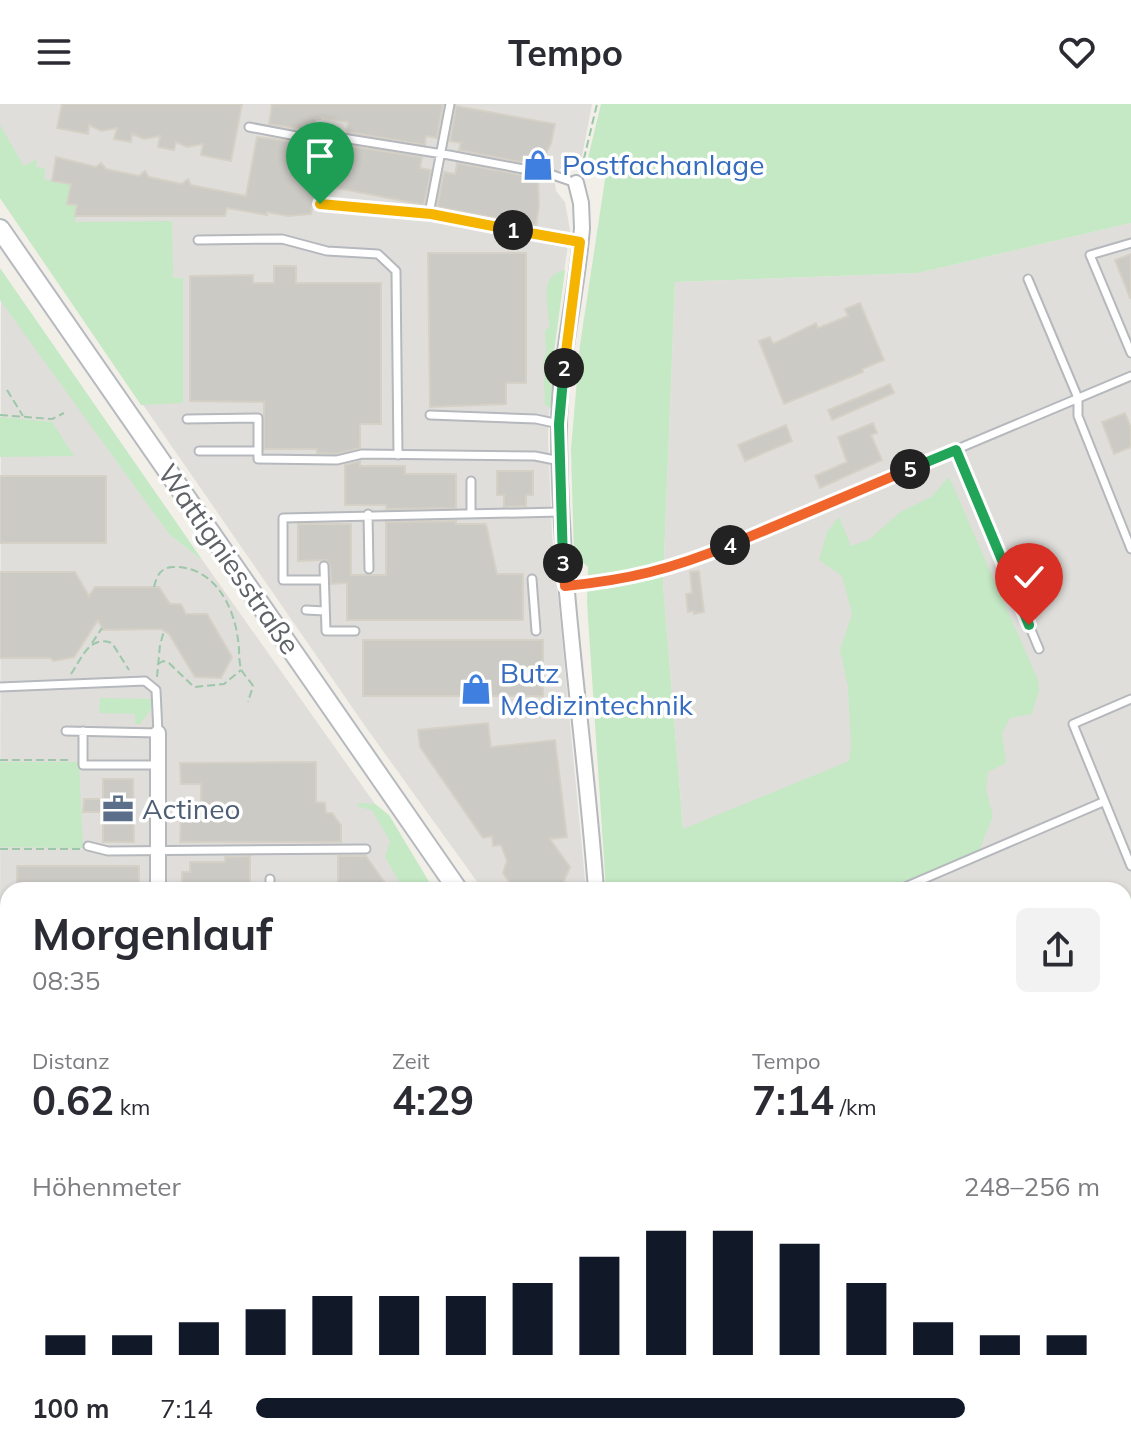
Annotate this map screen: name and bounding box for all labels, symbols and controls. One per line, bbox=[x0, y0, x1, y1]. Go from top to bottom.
icon: menu bbox=[32, 30, 76, 74]
text: Tempo bbox=[508, 30, 623, 75]
icon: heart bbox=[1055, 30, 1099, 74]
pin bbox=[286, 122, 354, 204]
icon: arrive bbox=[298, 134, 342, 178]
place label: Postfachanlage bbox=[562, 147, 764, 182]
shop icon: Postfachanlage bbox=[521, 148, 555, 182]
pin: 1 bbox=[493, 210, 533, 250]
text: 1 bbox=[506, 216, 520, 244]
pin: 2 bbox=[544, 348, 584, 388]
text: 2 bbox=[557, 354, 571, 382]
pin: 5 bbox=[890, 449, 930, 489]
text: 5 bbox=[903, 455, 917, 483]
street label: Wattigniesstraße bbox=[151, 457, 308, 661]
pin: 4 bbox=[710, 525, 750, 565]
text: 4 bbox=[723, 531, 737, 559]
pin: 3 bbox=[543, 543, 583, 583]
pin bbox=[995, 543, 1063, 625]
text: 3 bbox=[556, 549, 570, 577]
icon: check bbox=[1007, 555, 1051, 599]
place label: Butz Medizintechnik bbox=[500, 655, 694, 722]
shop icon: Butz Medizintechnik bbox=[459, 672, 493, 706]
place label: Actineo bbox=[142, 791, 240, 826]
office icon: Actineo bbox=[101, 792, 135, 826]
text: Morgenlauf bbox=[32, 906, 272, 961]
button: share bbox=[1016, 908, 1100, 992]
text: 08:35 bbox=[32, 964, 100, 997]
text: Distanz bbox=[32, 1047, 110, 1075]
text: Zeit bbox=[392, 1047, 430, 1075]
text: Tempo bbox=[752, 1047, 821, 1075]
text: 0.62 bbox=[32, 1075, 114, 1125]
text: 4:29 bbox=[392, 1075, 474, 1125]
text: 7:14 bbox=[752, 1075, 834, 1125]
text: km bbox=[114, 1093, 150, 1121]
text: /km bbox=[834, 1093, 877, 1121]
text: Höhenmeter bbox=[32, 1170, 181, 1203]
text: 248–256 m bbox=[964, 1170, 1100, 1203]
text: 100 m bbox=[32, 1392, 109, 1425]
text: 7:14 bbox=[160, 1392, 213, 1425]

